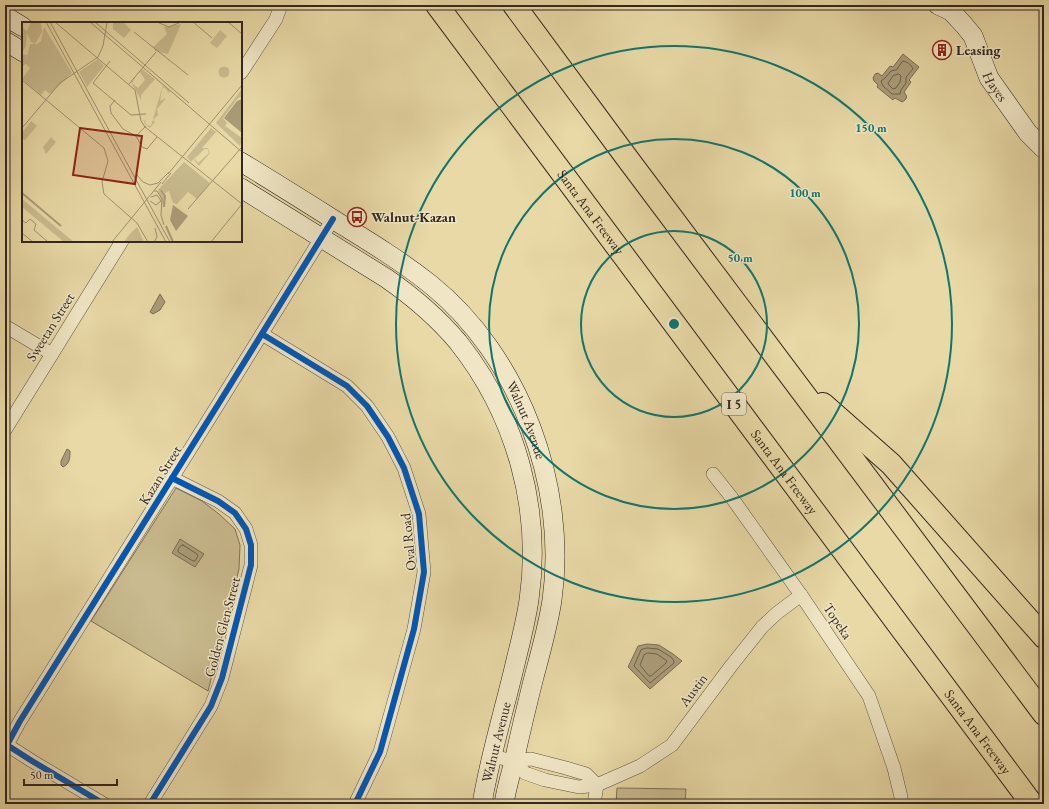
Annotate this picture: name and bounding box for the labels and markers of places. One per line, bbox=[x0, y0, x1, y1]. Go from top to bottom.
building icon: Leasing bbox=[931, 39, 953, 61]
place label: Leasing bbox=[956, 41, 1001, 59]
bus stop icon: Walnut-Kazan bbox=[346, 206, 368, 228]
place label: Walnut-Kazan bbox=[371, 208, 456, 226]
centre of rings bbox=[667, 317, 681, 331]

